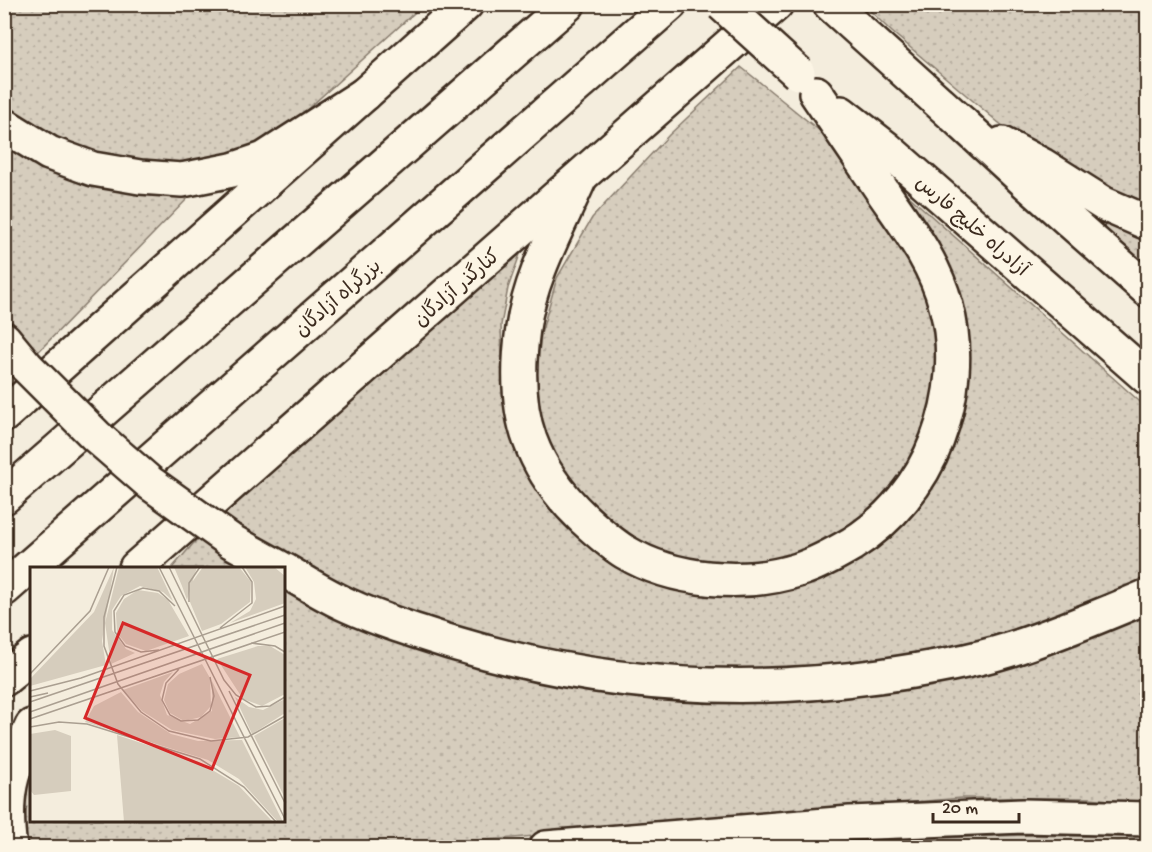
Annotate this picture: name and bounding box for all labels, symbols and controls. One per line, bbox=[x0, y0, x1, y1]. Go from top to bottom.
street label: آزادراه خلیج فارس bbox=[910, 170, 1035, 284]
street label: کنارگذر آزادگان bbox=[408, 244, 506, 333]
street label: بزرگراه آزادگان bbox=[289, 254, 387, 343]
inset map bbox=[30, 567, 285, 822]
scale bar bbox=[933, 786, 1018, 824]
text: 20 m bbox=[942, 799, 978, 820]

